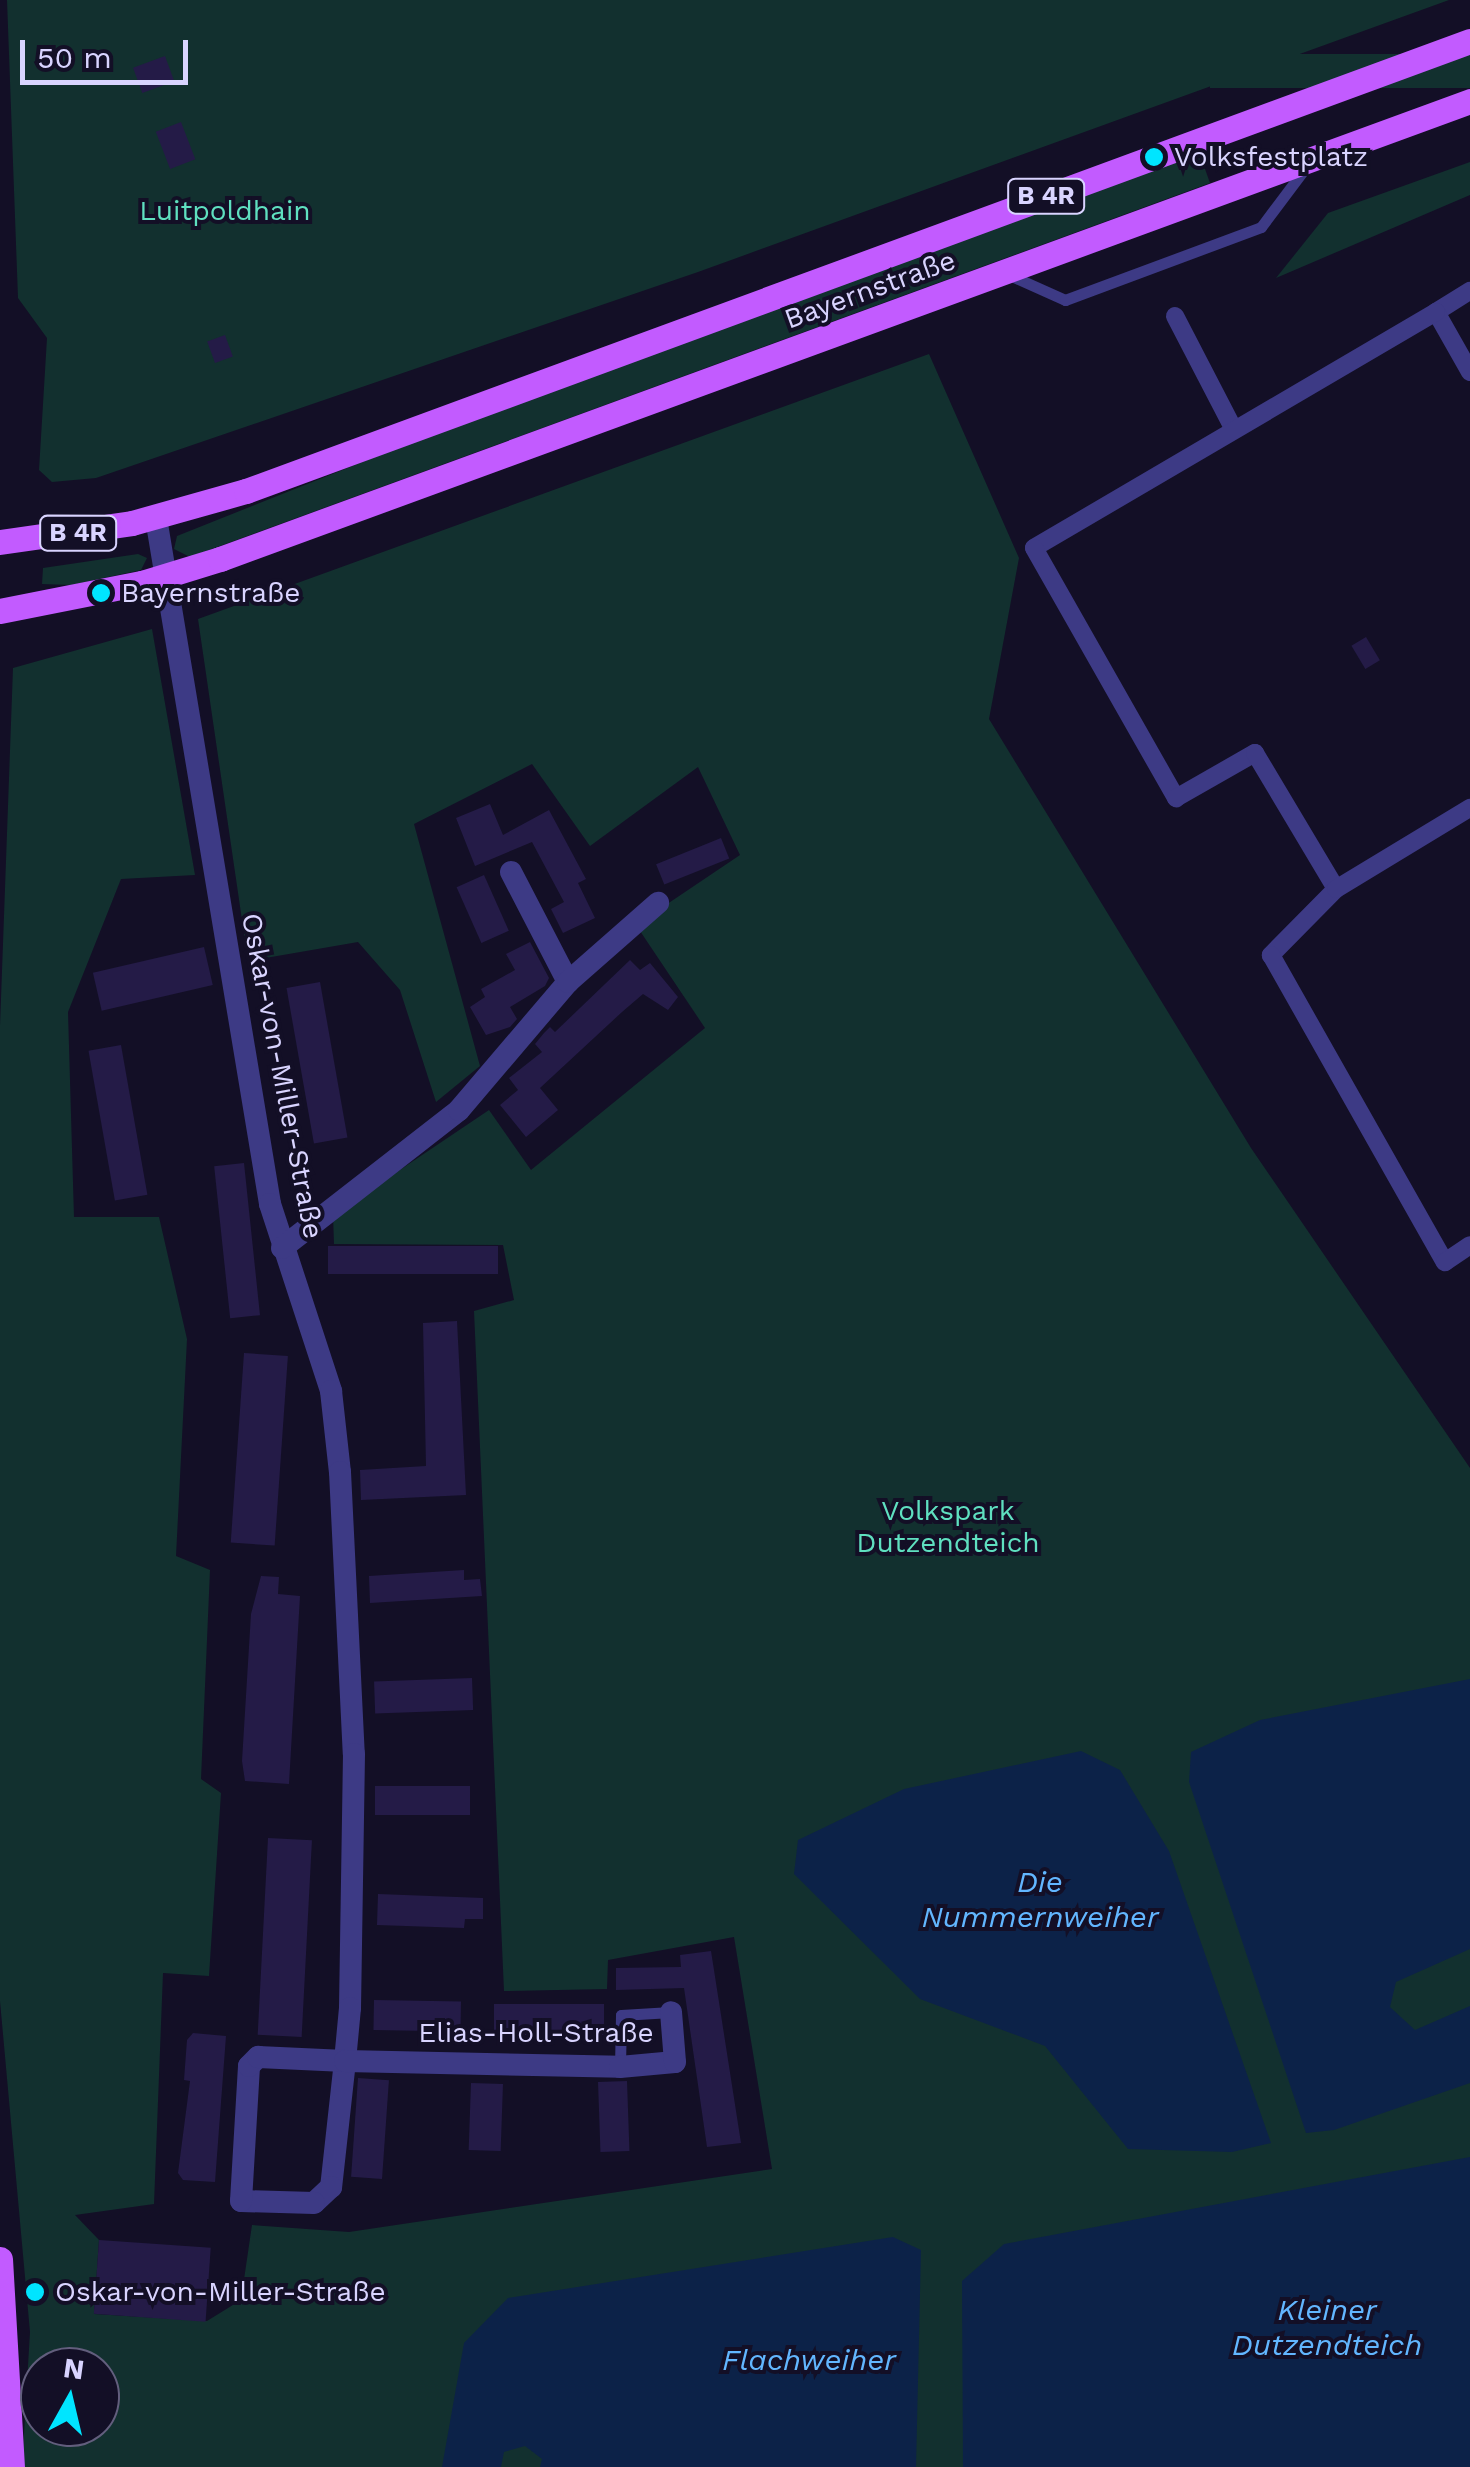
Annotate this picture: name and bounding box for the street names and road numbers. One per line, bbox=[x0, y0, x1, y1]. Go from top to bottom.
road number: B 4R bbox=[1006, 176, 1086, 216]
street label: Bayernstraße bbox=[780, 244, 960, 336]
road number: B 4R bbox=[38, 513, 118, 553]
street label: Oskar-von-Miller-Straße bbox=[234, 910, 330, 1242]
street label: Elias-Holl-Straße bbox=[418, 2016, 654, 2050]

